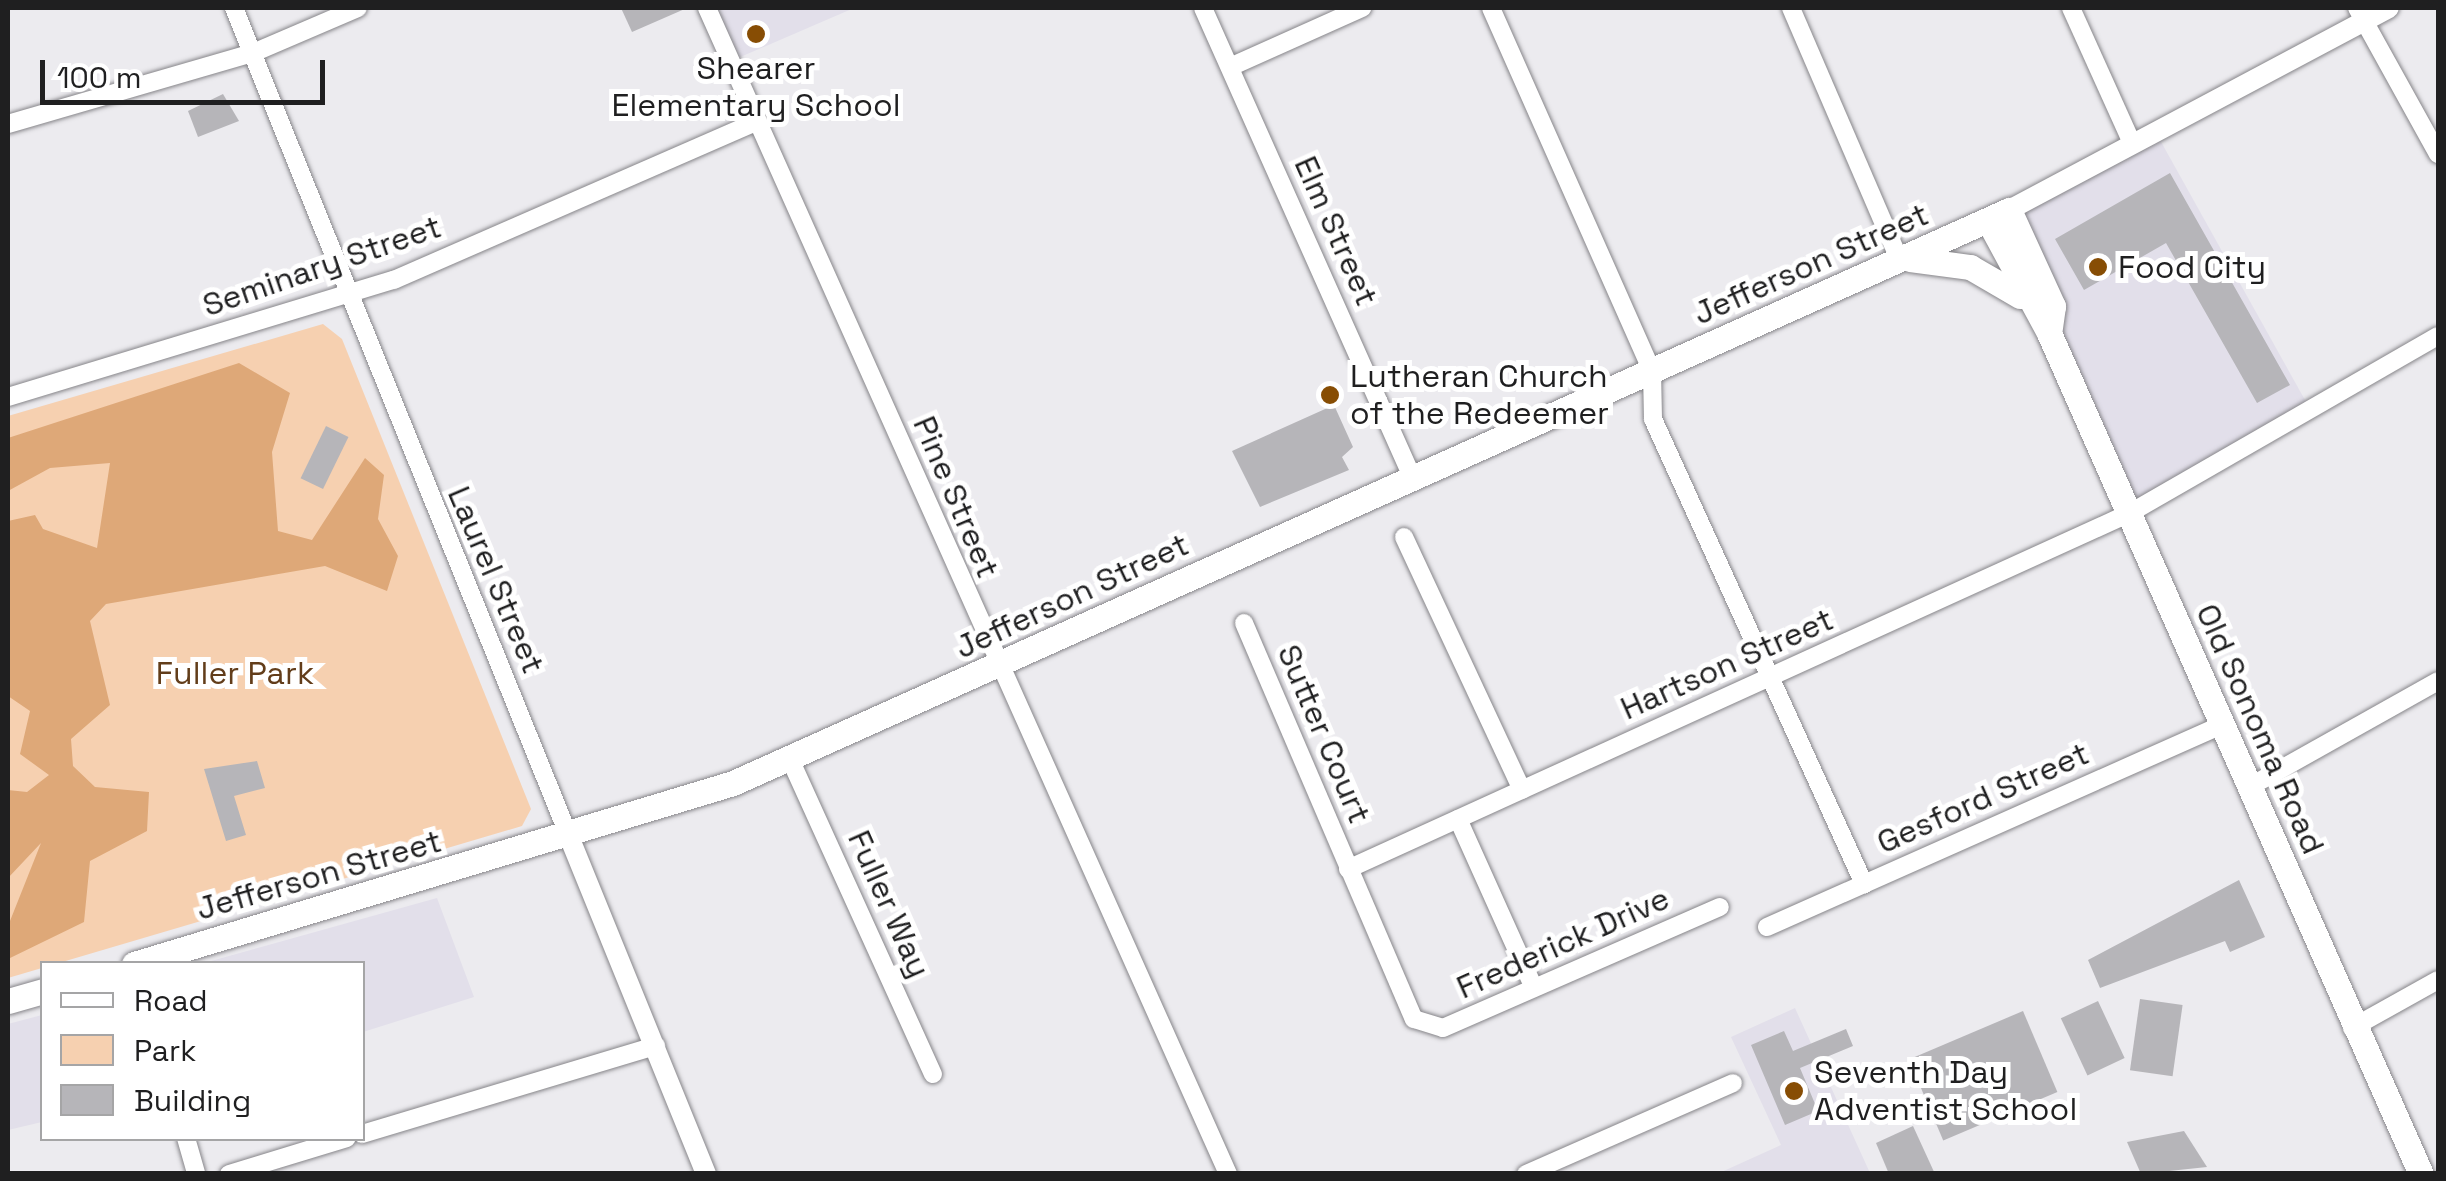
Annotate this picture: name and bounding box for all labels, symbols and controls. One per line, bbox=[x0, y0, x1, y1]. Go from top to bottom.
marker: Shearer Elementary School bbox=[745, 23, 767, 45]
scale bar bbox=[45, 40, 330, 102]
place label: Shearer Elementary School bbox=[611, 50, 901, 125]
text: 100 m bbox=[57, 58, 142, 97]
street label: Elm Street bbox=[1286, 150, 1386, 312]
street label: Jefferson Street bbox=[1688, 195, 1934, 333]
street label: Seminary Street bbox=[198, 207, 446, 325]
place label: Food City bbox=[2118, 248, 2266, 286]
marker: Food City bbox=[2087, 256, 2109, 278]
place label: Lutheran Church of the Redeemer bbox=[1350, 358, 1609, 433]
marker: Lutheran Church of the Redeemer bbox=[1319, 384, 1341, 406]
street label: Pine Street bbox=[905, 410, 1007, 584]
street label: Laurel Street bbox=[439, 481, 553, 679]
street label: Jefferson Street bbox=[949, 525, 1195, 667]
street label: Old Sonoma Road bbox=[2188, 598, 2332, 860]
street label: Hartson Street bbox=[1615, 600, 1839, 728]
street label: Sutter Court bbox=[1269, 639, 1379, 829]
park label: Fuller Park bbox=[156, 654, 314, 692]
street label: Gesford Street bbox=[1871, 734, 2095, 862]
street label: Jefferson Street bbox=[192, 822, 446, 928]
street label: Fuller Way bbox=[840, 824, 938, 984]
street label: Frederick Drive bbox=[1451, 879, 1675, 1007]
legend bbox=[40, 961, 365, 1141]
text: Road bbox=[134, 981, 208, 1020]
text: Park bbox=[134, 1031, 196, 1070]
place label: Seventh Day Adventist School bbox=[1814, 1054, 2077, 1129]
marker: Seventh Day Adventist School bbox=[1783, 1080, 1805, 1102]
text: Building bbox=[134, 1081, 251, 1120]

